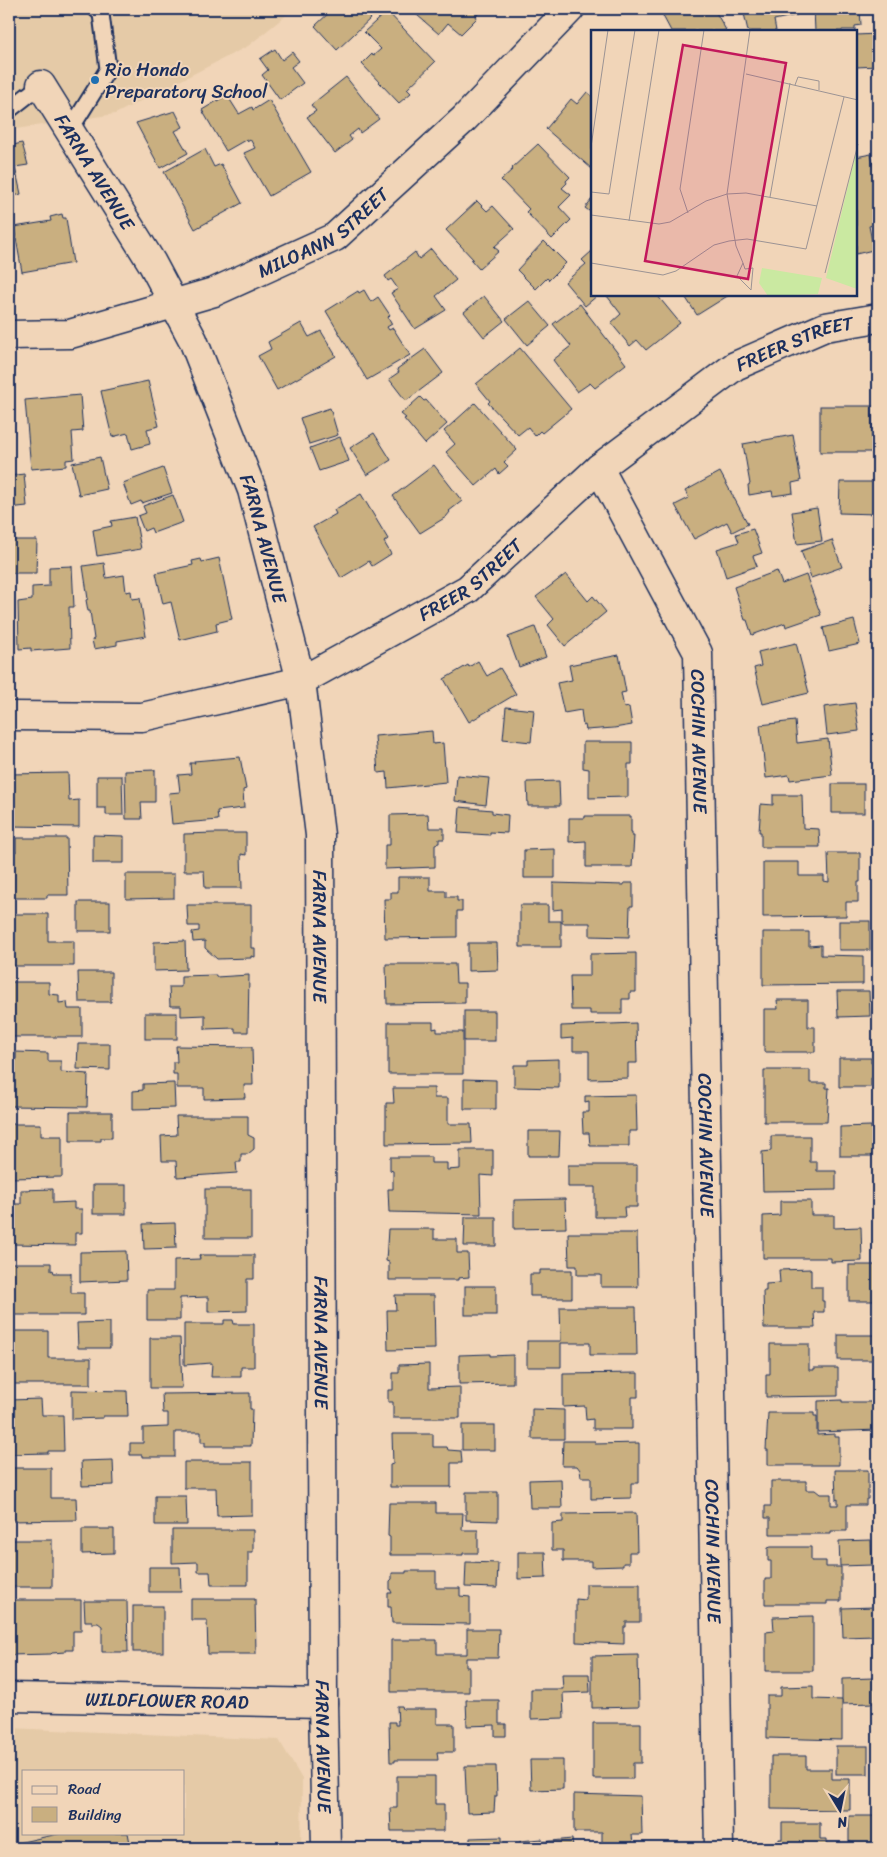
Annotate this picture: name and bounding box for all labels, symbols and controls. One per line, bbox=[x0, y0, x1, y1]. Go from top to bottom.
inset map bbox=[591, 30, 857, 296]
place label: Rio Hondo Preparatory School bbox=[105, 53, 268, 108]
marker: Rio Hondo Preparatory School bbox=[89, 74, 101, 86]
street label: FARNA AVENUE bbox=[45, 107, 144, 238]
street label: MILOANN STREET bbox=[252, 179, 397, 287]
street label: FREER STREET bbox=[730, 306, 857, 381]
street label: FARNA AVENUE bbox=[230, 469, 297, 608]
street label: FREER STREET bbox=[412, 529, 532, 630]
street label: COCHIN AVENUE bbox=[681, 669, 717, 815]
street label: FARNA AVENUE bbox=[303, 870, 337, 1004]
street label: COCHIN AVENUE bbox=[688, 1073, 724, 1219]
street label: FARNA AVENUE bbox=[305, 1276, 338, 1410]
street label: COCHIN AVENUE bbox=[696, 1479, 731, 1625]
street label: FARNA AVENUE bbox=[306, 1680, 341, 1815]
street label: WILDFLOWER ROAD bbox=[85, 1682, 250, 1719]
legend bbox=[22, 1770, 185, 1834]
text: Road bbox=[68, 1776, 101, 1802]
north arrow bbox=[814, 1784, 864, 1834]
text: Building bbox=[68, 1802, 122, 1828]
text: N bbox=[835, 1809, 850, 1836]

